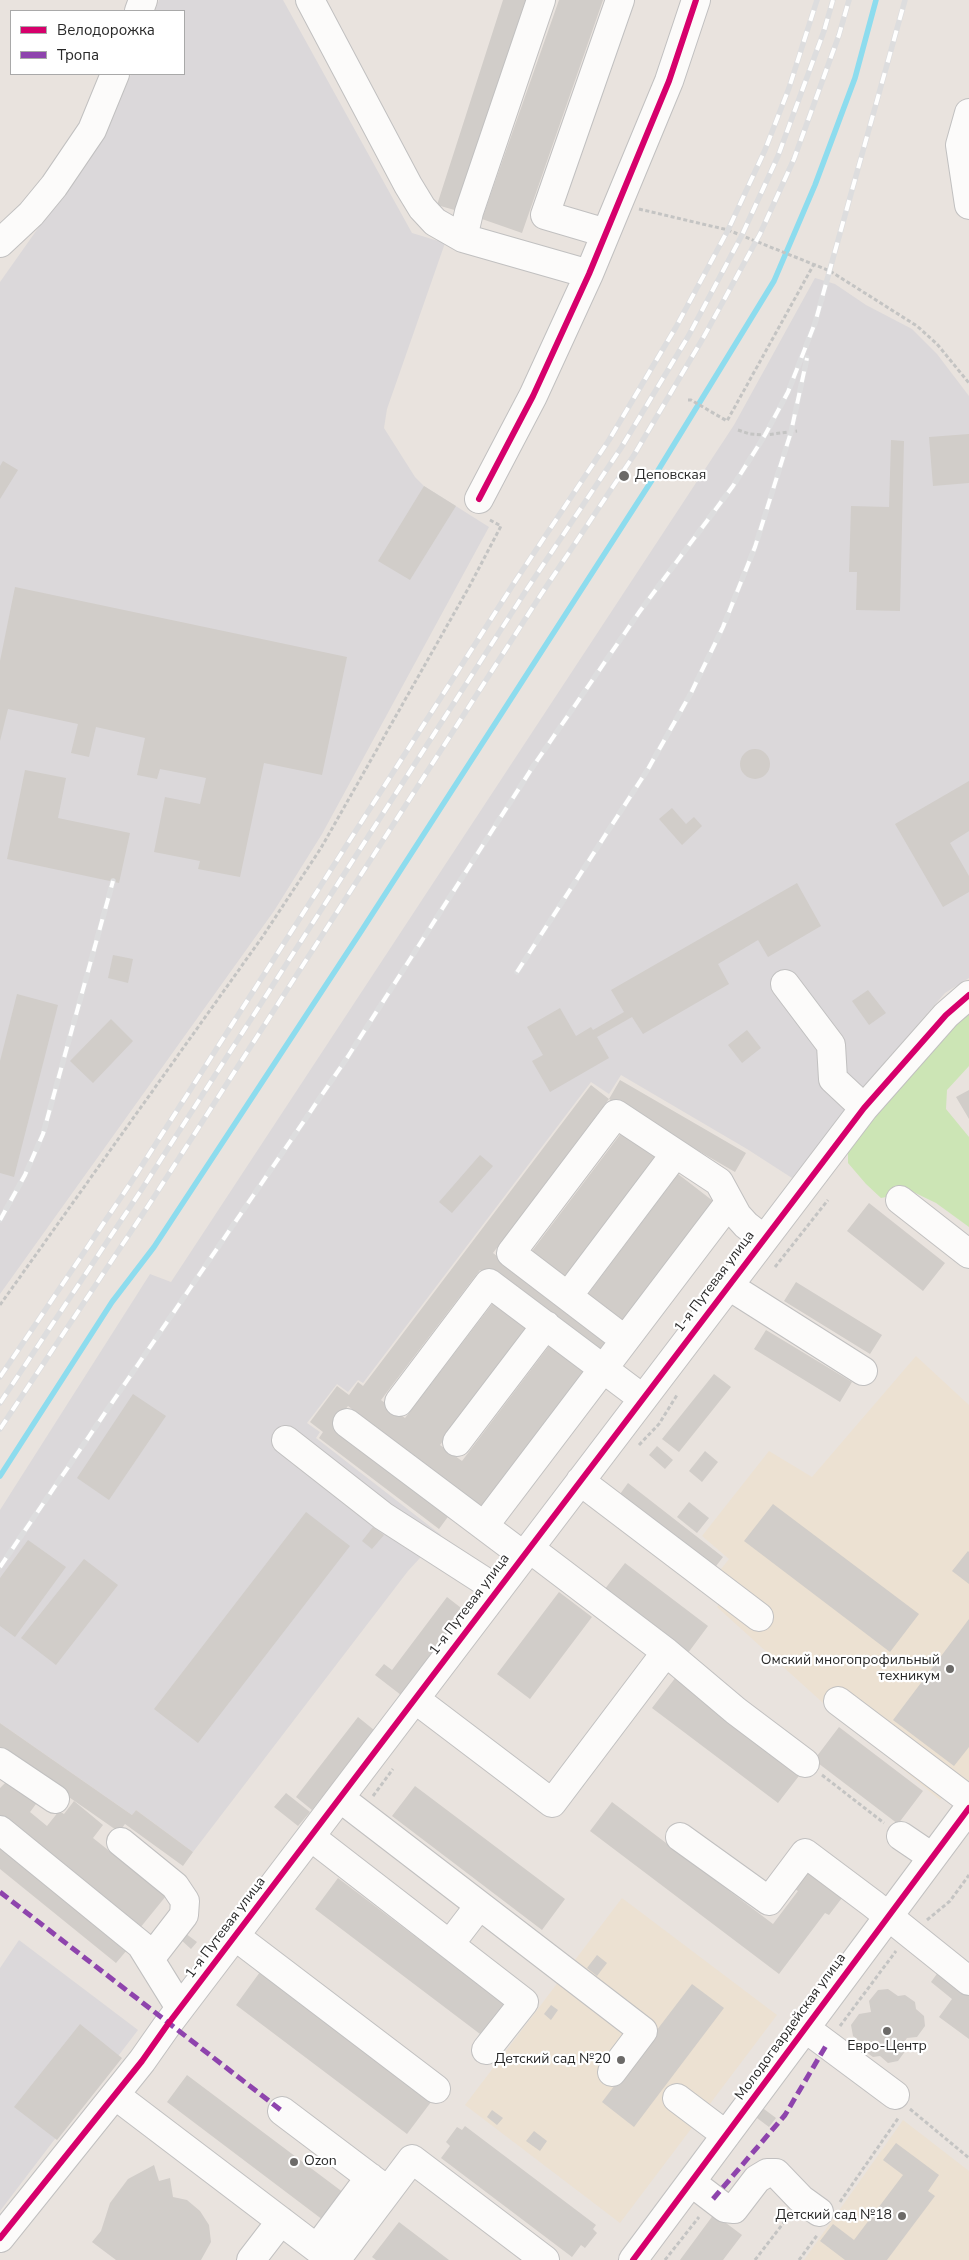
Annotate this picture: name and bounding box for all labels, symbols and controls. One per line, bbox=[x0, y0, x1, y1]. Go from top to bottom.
legend bbox=[10, 10, 185, 75]
text: Велодорожка bbox=[57, 20, 155, 40]
text: Тропа bbox=[57, 45, 99, 65]
place label: Деповская bbox=[635, 468, 706, 484]
marker: Деповская bbox=[617, 469, 631, 483]
street label: 1-я Путевая улица bbox=[671, 1228, 759, 1336]
street label: 1-я Путевая улица bbox=[426, 1551, 514, 1659]
place label: Омский многопрофильный техникум bbox=[761, 1653, 940, 1685]
marker: Омский многопрофильный техникум bbox=[944, 1663, 956, 1675]
street label: 1-я Путевая улица bbox=[182, 1874, 270, 1982]
street label: Молодогвардейская улица bbox=[732, 1950, 850, 2104]
marker: Евро-Центр bbox=[881, 2025, 893, 2037]
place label: Евро-Центр bbox=[847, 2039, 927, 2055]
place label: Детский сад №20 bbox=[494, 2052, 611, 2068]
marker: Детский сад №20 bbox=[615, 2054, 627, 2066]
place label: Ozon bbox=[304, 2154, 337, 2170]
marker: Ozon bbox=[288, 2156, 300, 2168]
place label: Детский сад №18 bbox=[775, 2208, 892, 2224]
marker: Детский сад №18 bbox=[896, 2210, 908, 2222]

